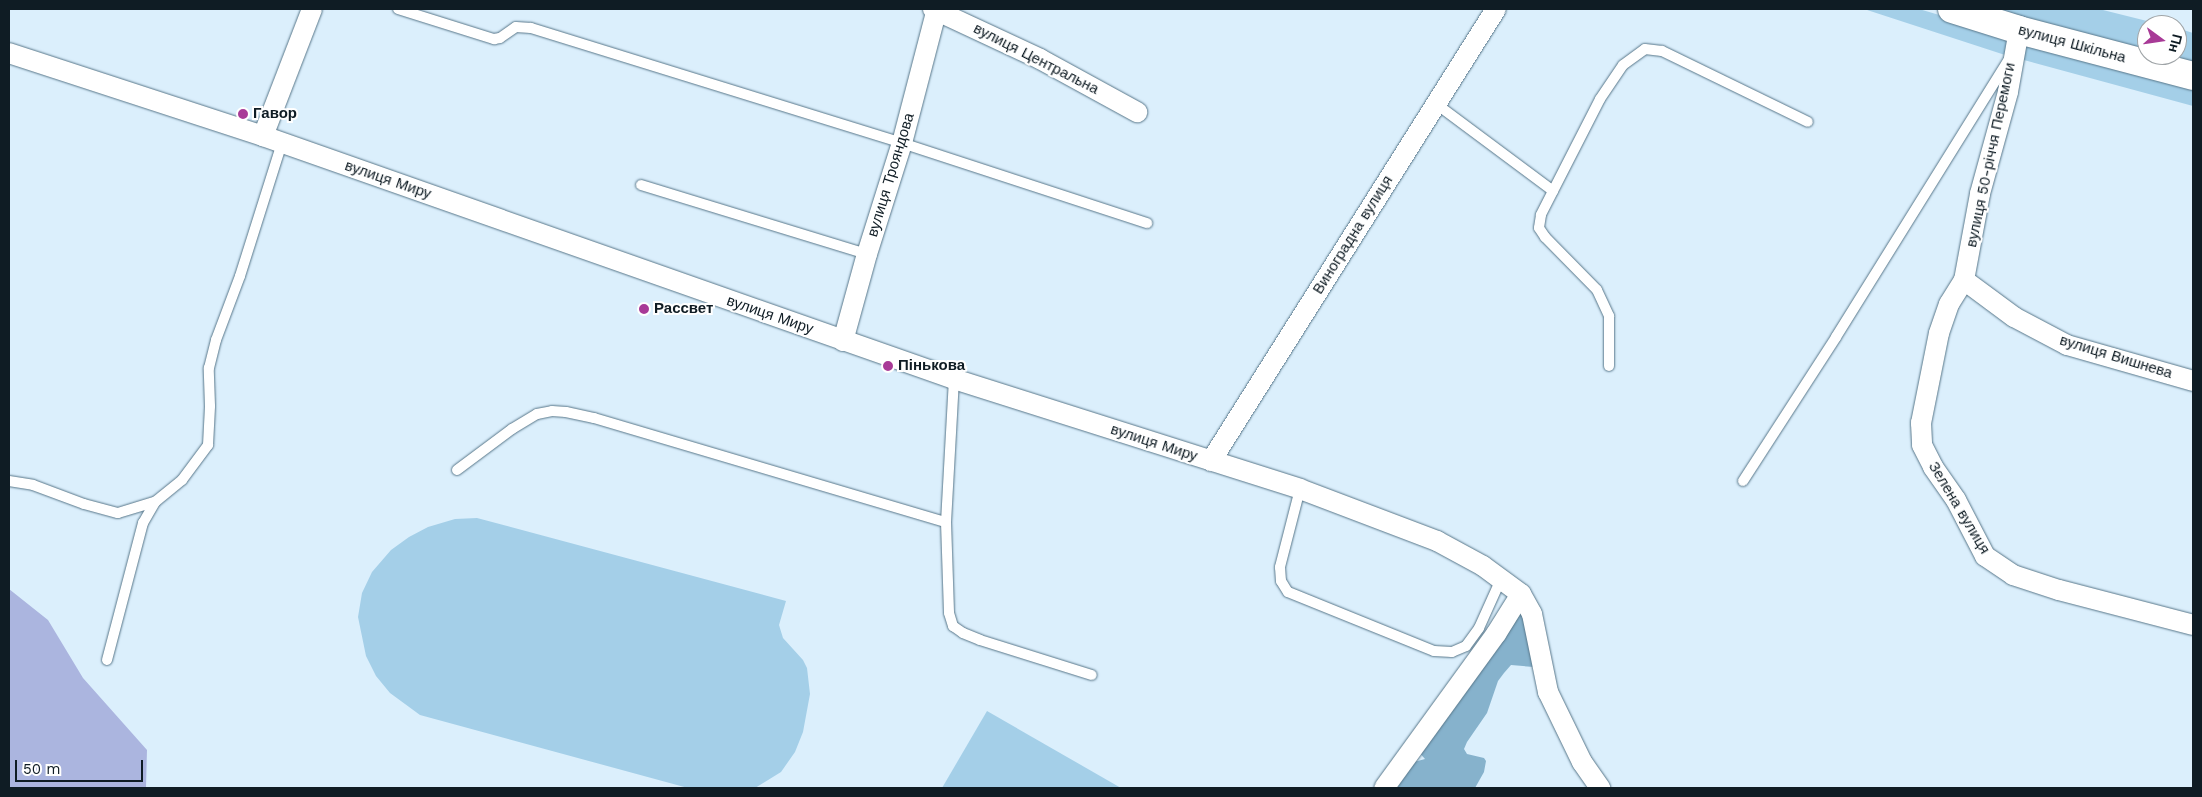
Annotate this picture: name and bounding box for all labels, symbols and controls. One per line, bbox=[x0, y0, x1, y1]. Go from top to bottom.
north arrow bbox=[2137, 15, 2187, 65]
street label: вулиця Центральна bbox=[970, 20, 1102, 98]
street label: вулиця Шкільна bbox=[2016, 21, 2128, 67]
text: Пн bbox=[2166, 32, 2186, 54]
street label: вулиця 50-річчя Перемоги bbox=[1963, 61, 2019, 249]
place label: Гавор bbox=[253, 105, 297, 123]
marker: Гавор bbox=[237, 108, 249, 120]
street label: вулиця Трояндова bbox=[864, 111, 918, 239]
street label: вулиця Миру bbox=[342, 157, 434, 203]
street label: Виноградна вулиця bbox=[1309, 172, 1397, 298]
street label: вулиця Миру bbox=[724, 292, 816, 338]
place label: Рассвет bbox=[654, 300, 713, 318]
marker: Рассвет bbox=[638, 303, 650, 315]
street label: вулиця Вишнева bbox=[2057, 331, 2175, 383]
place label: Пінькова bbox=[898, 357, 965, 375]
marker: Пінькова bbox=[882, 360, 894, 372]
street label: вулиця Миру bbox=[1108, 420, 1200, 466]
street label: Зелена вулиця bbox=[1924, 459, 1994, 557]
scale bar bbox=[18, 750, 145, 782]
text: 50 m bbox=[23, 760, 60, 778]

